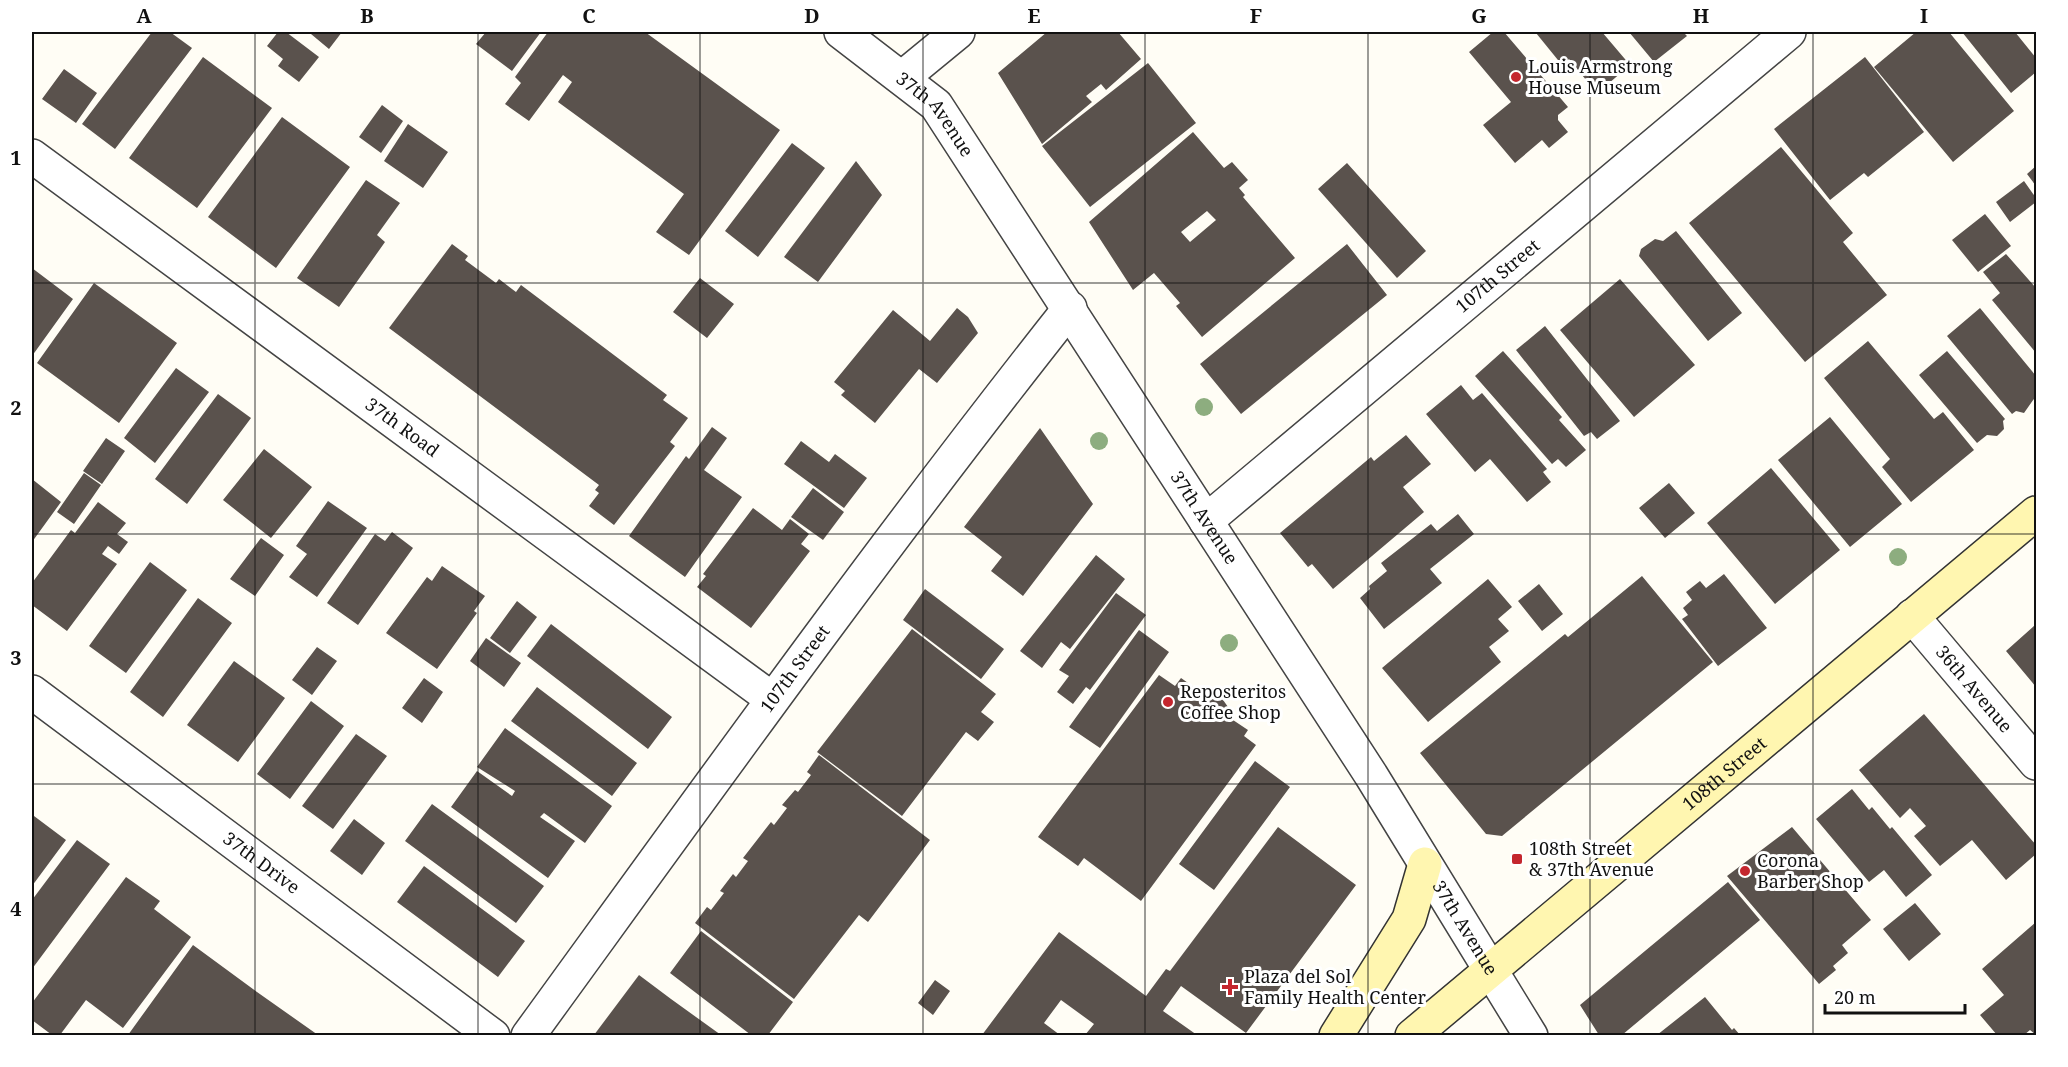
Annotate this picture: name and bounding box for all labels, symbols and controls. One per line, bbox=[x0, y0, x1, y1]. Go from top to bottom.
text: A bbox=[136, 2, 152, 29]
text: B bbox=[360, 2, 374, 29]
text: C bbox=[582, 2, 596, 29]
text: D bbox=[804, 2, 820, 29]
text: E bbox=[1027, 2, 1041, 29]
text: F bbox=[1250, 2, 1262, 29]
text: G bbox=[1471, 2, 1487, 29]
text: H bbox=[1693, 2, 1709, 29]
text: I bbox=[1920, 2, 1928, 29]
place label: Louis Armstrong House Museum bbox=[1528, 54, 1673, 99]
street label: 37th Avenue bbox=[892, 66, 979, 161]
marker: Louis Armstrong House Museum bbox=[1509, 70, 1523, 84]
text: 1 bbox=[10, 144, 22, 171]
street label: 107th Street bbox=[1450, 233, 1544, 318]
street label: 37th Road bbox=[361, 392, 444, 462]
text: 2 bbox=[10, 394, 22, 421]
street label: 37th Avenue bbox=[1166, 466, 1244, 569]
street label: 107th Street bbox=[754, 620, 835, 717]
street label: 36th Avenue bbox=[1931, 640, 2018, 737]
text: 3 bbox=[10, 644, 22, 671]
place label: Reposteritos Coffee Shop bbox=[1180, 679, 1286, 724]
marker: Reposteritos Coffee Shop bbox=[1161, 695, 1175, 709]
street label: 108th Street bbox=[1677, 731, 1771, 815]
street label: 37th Drive bbox=[219, 826, 305, 899]
place label: 108th Street & 37th Avenue bbox=[1529, 836, 1654, 881]
place label: Corona Barber Shop bbox=[1757, 848, 1864, 893]
marker: 108th Street & 37th Avenue bbox=[1510, 852, 1524, 866]
marker: Corona Barber Shop bbox=[1738, 864, 1752, 878]
street label: 37th Avenue bbox=[1427, 876, 1504, 979]
text: 4 bbox=[10, 895, 22, 922]
place label: Plaza del Sol Family Health Center bbox=[1244, 964, 1427, 1009]
scale bar bbox=[1825, 977, 1964, 1015]
marker: Plaza del Sol Family Health Center bbox=[1221, 978, 1239, 996]
text: 20 m bbox=[1834, 985, 1876, 1009]

